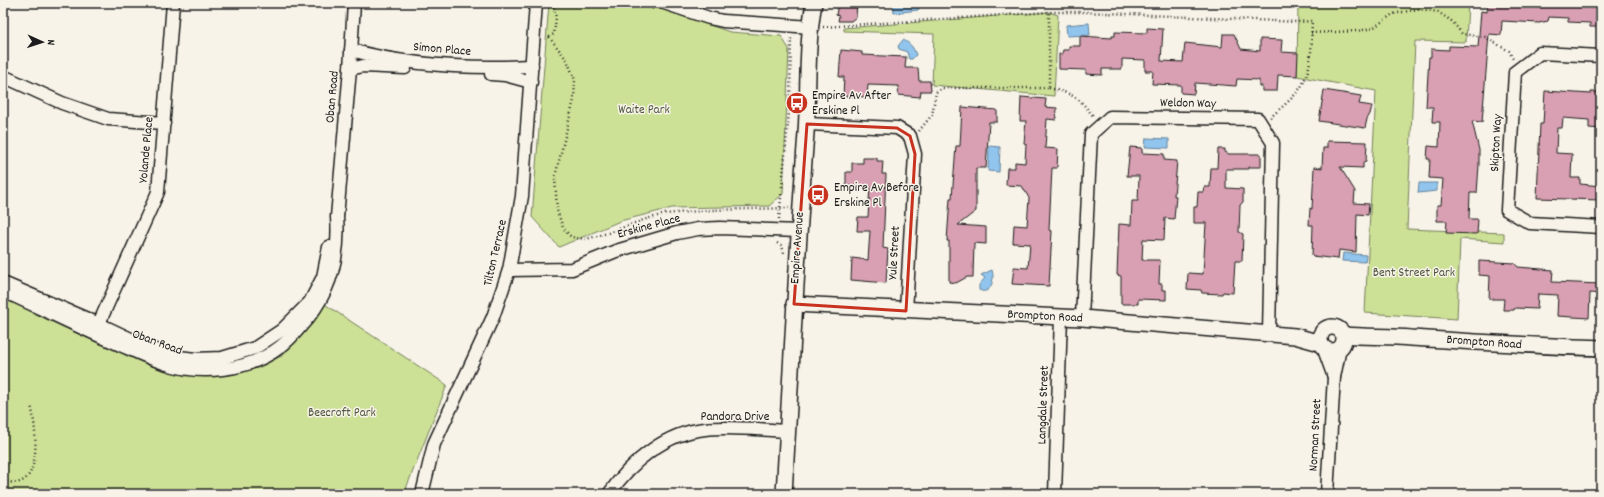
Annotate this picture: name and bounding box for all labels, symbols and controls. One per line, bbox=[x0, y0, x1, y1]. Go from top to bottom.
north arrow bbox=[22, 22, 62, 62]
street label: Simon Place bbox=[412, 38, 472, 62]
text: N bbox=[42, 39, 58, 46]
street label: Oban Road bbox=[321, 70, 345, 124]
place label: Empire Av After Erskine Pl bbox=[812, 87, 891, 121]
bus stop icon: Empire Av After Erskine Pl bbox=[784, 90, 810, 116]
street label: Weldon Way bbox=[1160, 94, 1217, 114]
park label: Waite Park bbox=[618, 101, 670, 120]
street label: Skipton Way bbox=[1486, 113, 1508, 172]
street label: Yolande Place bbox=[135, 116, 159, 184]
place label: Empire Av Before Erskine Pl bbox=[834, 179, 919, 213]
bus stop icon: Empire Av Before Erskine Pl bbox=[805, 182, 831, 208]
street label: Erskine Place bbox=[615, 209, 683, 245]
street label: Empire Avenue bbox=[786, 211, 810, 285]
street label: Tilton Terrace bbox=[479, 218, 513, 288]
street label: Yule Street bbox=[884, 225, 906, 280]
park label: Bent Street Park bbox=[1373, 264, 1455, 283]
street label: Brompton Road bbox=[1007, 306, 1083, 328]
street label: Oban Road bbox=[129, 325, 185, 361]
street label: Brompton Road bbox=[1446, 331, 1522, 355]
street label: Langdale Street bbox=[1033, 365, 1055, 445]
street label: Norman Street bbox=[1305, 398, 1327, 472]
park label: Beecroft Park bbox=[308, 404, 376, 423]
street label: Pandora Drive bbox=[701, 408, 770, 427]

